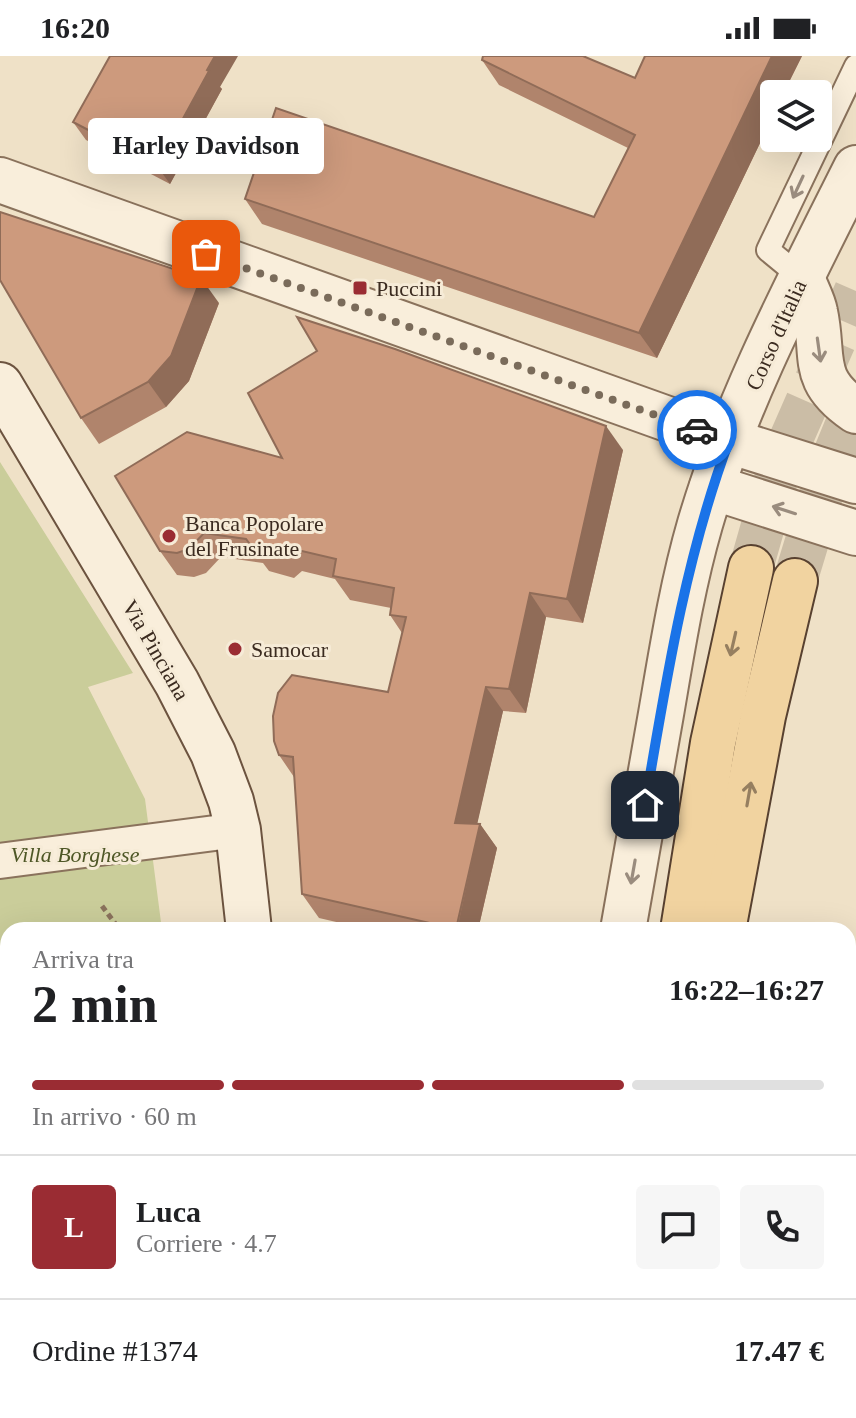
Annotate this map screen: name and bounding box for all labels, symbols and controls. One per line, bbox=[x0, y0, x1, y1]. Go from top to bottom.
text: 16:20 bbox=[40, 11, 110, 44]
map controls bbox=[760, 80, 832, 152]
button: layers bbox=[760, 80, 832, 152]
callout: Harley Davidson bbox=[88, 118, 324, 174]
text: Harley Davidson bbox=[112, 131, 300, 160]
one-way arrow bbox=[790, 174, 805, 198]
pin bbox=[172, 220, 240, 288]
icon: bag bbox=[184, 232, 228, 276]
place label: Puccini bbox=[376, 276, 442, 301]
street label: Corso d'Italia bbox=[741, 276, 812, 394]
marker: Puccini bbox=[351, 279, 369, 297]
one-way arrow bbox=[812, 337, 827, 362]
courier bbox=[657, 390, 737, 470]
icon: car bbox=[675, 408, 719, 452]
one-way arrow bbox=[772, 501, 797, 516]
place label: Banca Popolare del Frusinate bbox=[185, 511, 324, 561]
marker: Banca Popolare del Frusinate bbox=[160, 527, 178, 545]
street label: Via Pinciana bbox=[117, 595, 195, 705]
one-way arrow bbox=[724, 630, 739, 656]
place label: Samocar bbox=[251, 637, 329, 662]
marker: Samocar bbox=[226, 640, 244, 658]
pin bbox=[611, 771, 679, 839]
one-way arrow bbox=[742, 782, 757, 807]
icon: home bbox=[623, 783, 667, 827]
park label: Villa Borghese bbox=[11, 842, 140, 867]
one-way arrow bbox=[625, 859, 640, 884]
text: Arriva tra bbox=[32, 945, 134, 974]
text: 16:22–16:27 bbox=[669, 973, 824, 1006]
text: 2 min bbox=[32, 976, 158, 1033]
text: In arrivo · 60 m bbox=[32, 1102, 197, 1131]
button: chat bbox=[636, 1185, 720, 1269]
button: phone bbox=[740, 1185, 824, 1269]
text: Luca bbox=[136, 1195, 201, 1228]
text: L bbox=[64, 1210, 84, 1243]
text: Corriere · 4.7 bbox=[136, 1229, 277, 1258]
text: Ordine #1374 bbox=[32, 1334, 198, 1367]
text: 17.47 € bbox=[734, 1334, 824, 1367]

